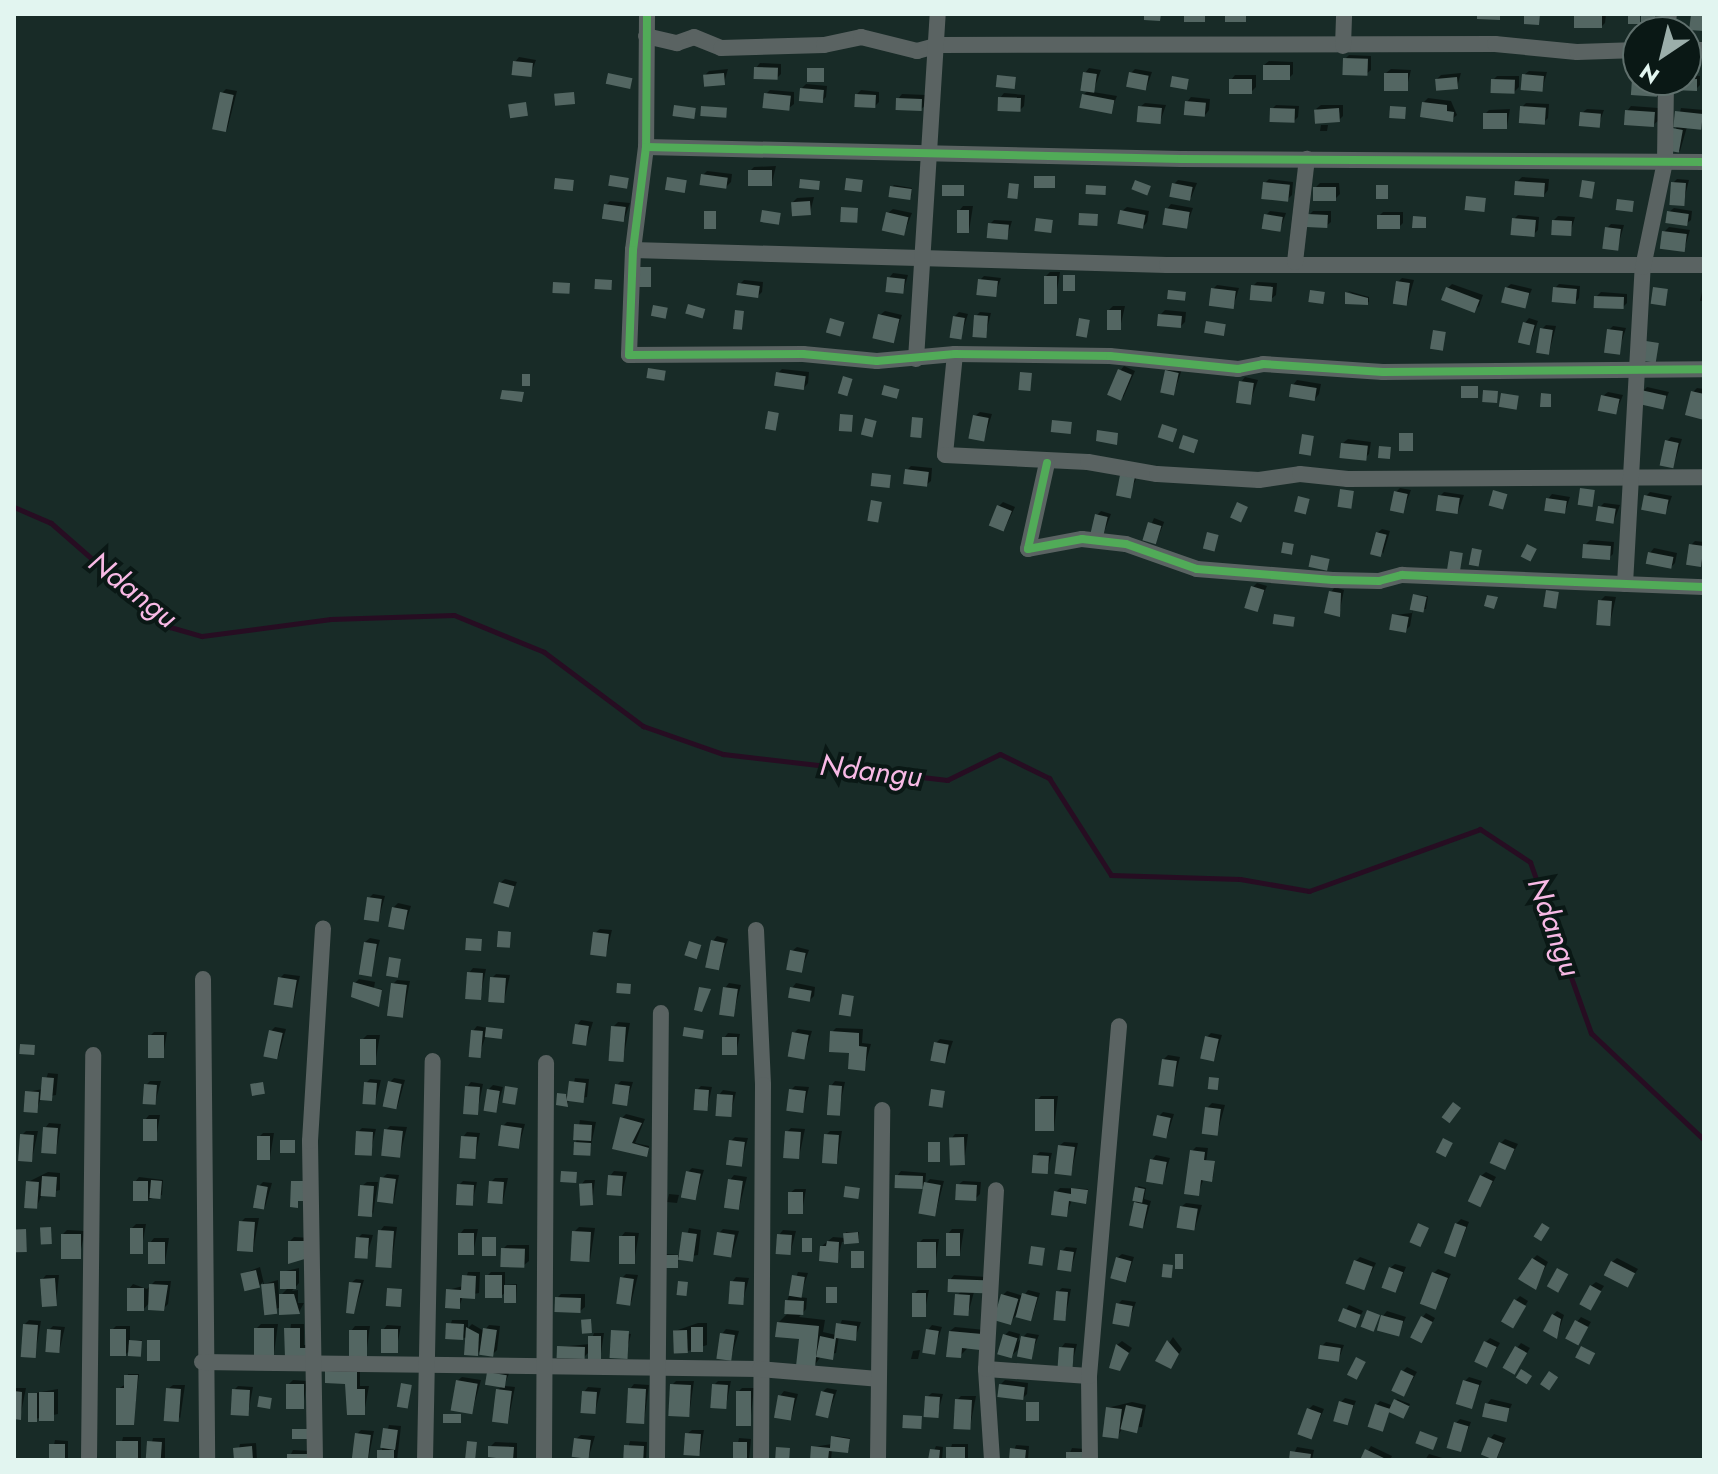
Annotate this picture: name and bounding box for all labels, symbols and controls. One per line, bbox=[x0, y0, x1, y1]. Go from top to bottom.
north arrow bbox=[1622, 16, 1702, 96]
text: N bbox=[1633, 56, 1666, 92]
water label: Ndangu bbox=[81, 544, 185, 636]
water label: Ndangu bbox=[818, 747, 924, 795]
water label: Ndangu bbox=[1519, 873, 1589, 981]

